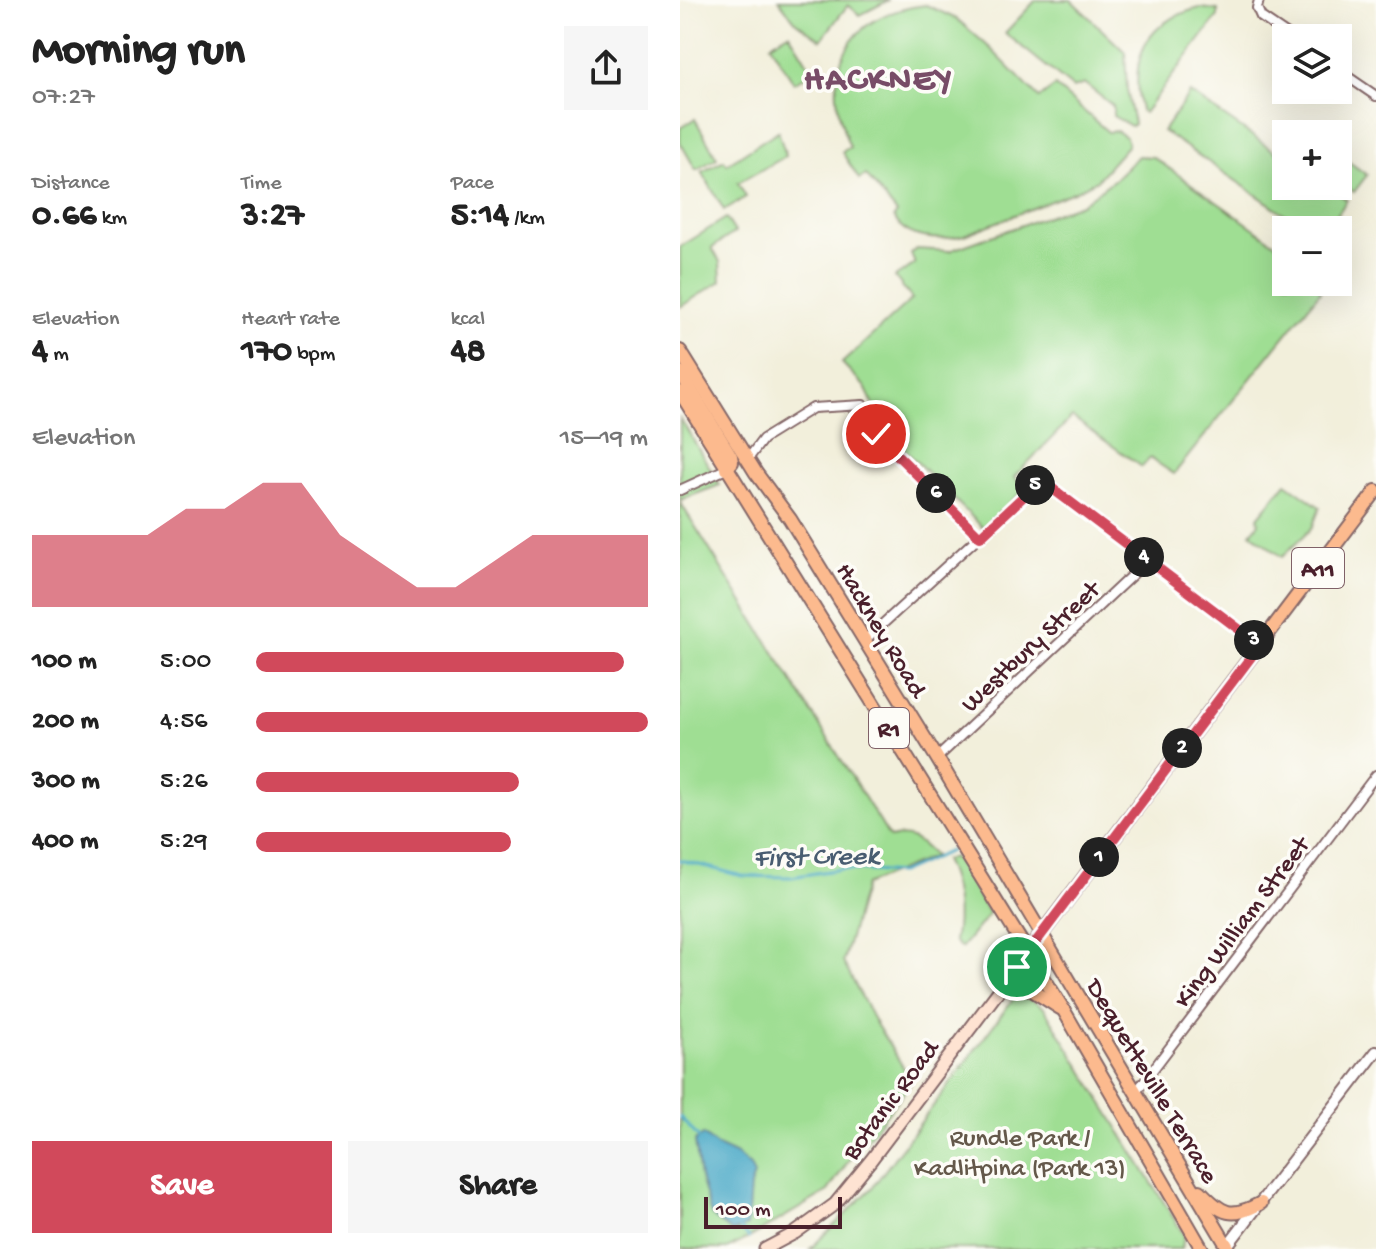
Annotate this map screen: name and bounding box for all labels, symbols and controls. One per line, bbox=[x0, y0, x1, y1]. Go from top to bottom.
map controls bbox=[1272, 24, 1352, 296]
button: layers bbox=[1272, 24, 1352, 104]
button: share bbox=[564, 26, 648, 110]
text: Morning run bbox=[32, 27, 245, 79]
district label: HACKNEY bbox=[804, 62, 954, 102]
text: 07:27 bbox=[32, 83, 95, 114]
button: + bbox=[1272, 120, 1352, 200]
text: Distance bbox=[32, 171, 110, 197]
text: Time bbox=[241, 171, 282, 197]
text: Pace bbox=[451, 171, 494, 197]
text: 0.66 bbox=[32, 197, 96, 237]
text: 3:27 bbox=[241, 197, 304, 237]
text: 5:14 bbox=[451, 197, 509, 237]
text: km bbox=[96, 206, 127, 232]
text: /km bbox=[509, 206, 545, 232]
button: − bbox=[1272, 216, 1352, 296]
text: Elevation bbox=[32, 307, 119, 333]
text: Heart rate bbox=[241, 307, 340, 333]
text: kcal bbox=[451, 307, 485, 333]
text: 4 bbox=[32, 333, 48, 373]
text: 170 bbox=[241, 333, 292, 373]
text: 48 bbox=[451, 333, 485, 373]
text: m bbox=[48, 342, 69, 368]
text: bpm bbox=[292, 342, 335, 368]
pin bbox=[842, 400, 910, 468]
icon: check bbox=[854, 412, 898, 456]
text: Elevation bbox=[32, 424, 135, 455]
text: 15–19 m bbox=[560, 424, 648, 455]
pin: 5 bbox=[1015, 465, 1055, 505]
text: 5 bbox=[1029, 472, 1041, 498]
pin: 6 bbox=[916, 473, 956, 513]
text: 6 bbox=[930, 480, 942, 506]
pin: 4 bbox=[1124, 537, 1164, 577]
text: 4 bbox=[1139, 544, 1149, 570]
road number: A11 bbox=[1292, 548, 1344, 588]
street label: Hackney Road bbox=[827, 559, 932, 706]
street label: Westbury Street bbox=[956, 574, 1110, 721]
pin: 3 bbox=[1234, 620, 1274, 660]
text: 3 bbox=[1248, 627, 1260, 653]
text: 100 m bbox=[32, 647, 97, 678]
text: 5:00 bbox=[160, 647, 211, 678]
text: 200 m bbox=[32, 707, 99, 738]
text: 4:56 bbox=[160, 707, 207, 738]
road number: R1 bbox=[869, 708, 909, 748]
pin: 2 bbox=[1162, 728, 1202, 768]
text: 2 bbox=[1177, 735, 1187, 761]
text: 300 m bbox=[32, 767, 100, 798]
text: 5:26 bbox=[160, 767, 208, 798]
text: 400 m bbox=[32, 827, 98, 858]
text: 5:29 bbox=[160, 827, 208, 858]
street label: King William Street bbox=[1169, 830, 1320, 1015]
pin: 1 bbox=[1079, 837, 1119, 877]
water label: First Creek bbox=[753, 841, 881, 876]
text: 1 bbox=[1095, 844, 1103, 870]
pin bbox=[983, 933, 1051, 1001]
icon: arrive bbox=[995, 945, 1039, 989]
street label: Dequetteville Terrace bbox=[1076, 973, 1224, 1191]
street label: Botanic Road bbox=[837, 1034, 949, 1168]
park label: Rundle Park / Kadlitpina (Park 13) bbox=[914, 1125, 1126, 1186]
button: Save bbox=[32, 1141, 332, 1233]
button: Share bbox=[348, 1141, 648, 1233]
scale bar bbox=[704, 1193, 842, 1229]
text: 100 m bbox=[716, 1198, 771, 1224]

